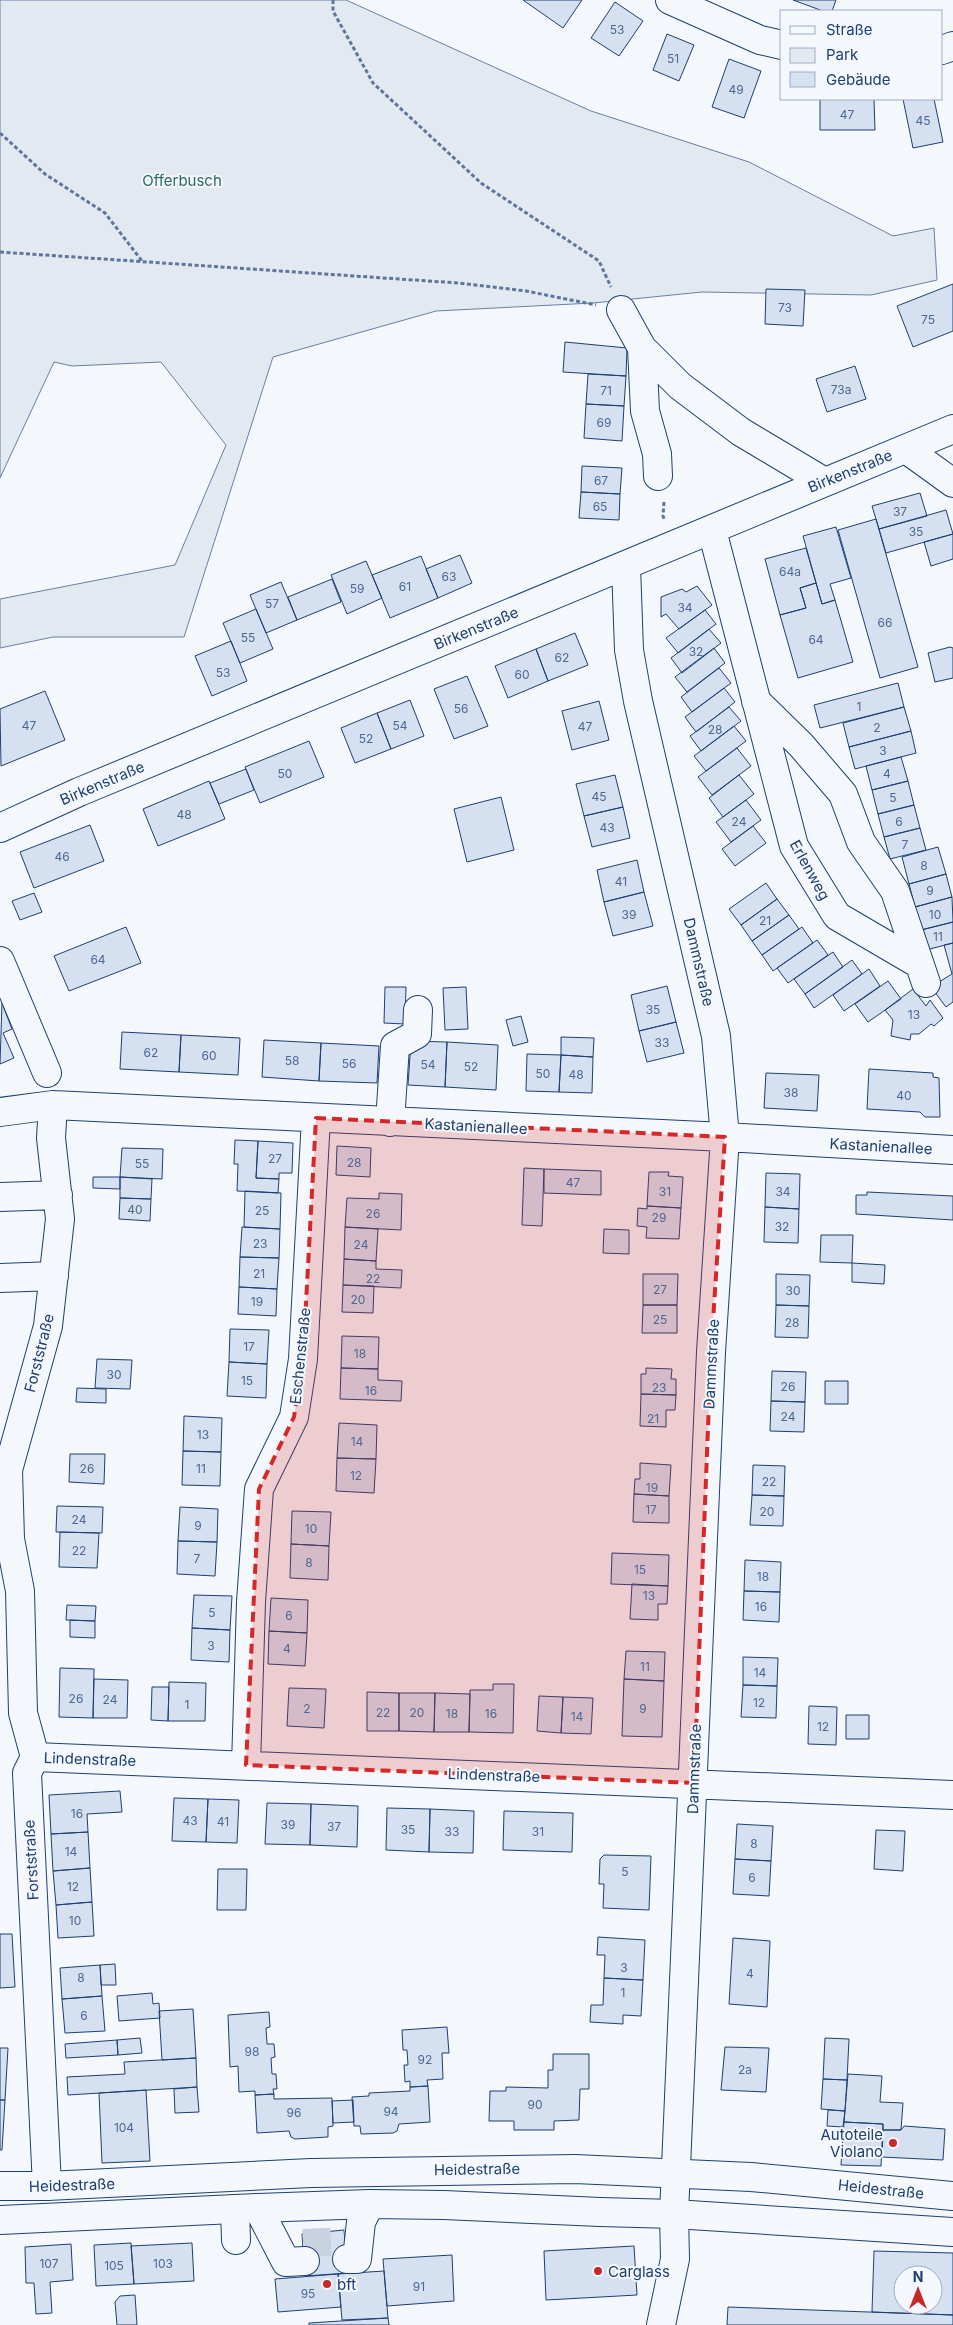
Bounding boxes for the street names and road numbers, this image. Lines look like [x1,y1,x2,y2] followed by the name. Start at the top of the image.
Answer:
[805,445,895,497] street label: Birkenstraße
[431,602,521,654] street label: Birkenstraße
[57,757,147,809] street label: Birkenstraße
[786,836,834,904] street label: Erlenweg
[680,916,718,1008] street label: Dammstraße
[424,1114,528,1138] street label: Kastanienallee
[829,1134,933,1158] street label: Kastanienallee
[285,1307,315,1405] street label: Eschenstraße
[20,1312,58,1394] street label: Forststraße
[699,1318,723,1410] street label: Dammstraße
[683,1723,705,1815] street label: Dammstraße
[43,1748,137,1770] street label: Lindenstraße
[447,1764,541,1786] street label: Lindenstraße
[19,1819,43,1901] street label: Forststraße
[434,2159,520,2179] street label: Heidestraße
[29,2174,115,2196] street label: Heidestraße
[837,2175,925,2203] street label: Heidestraße

